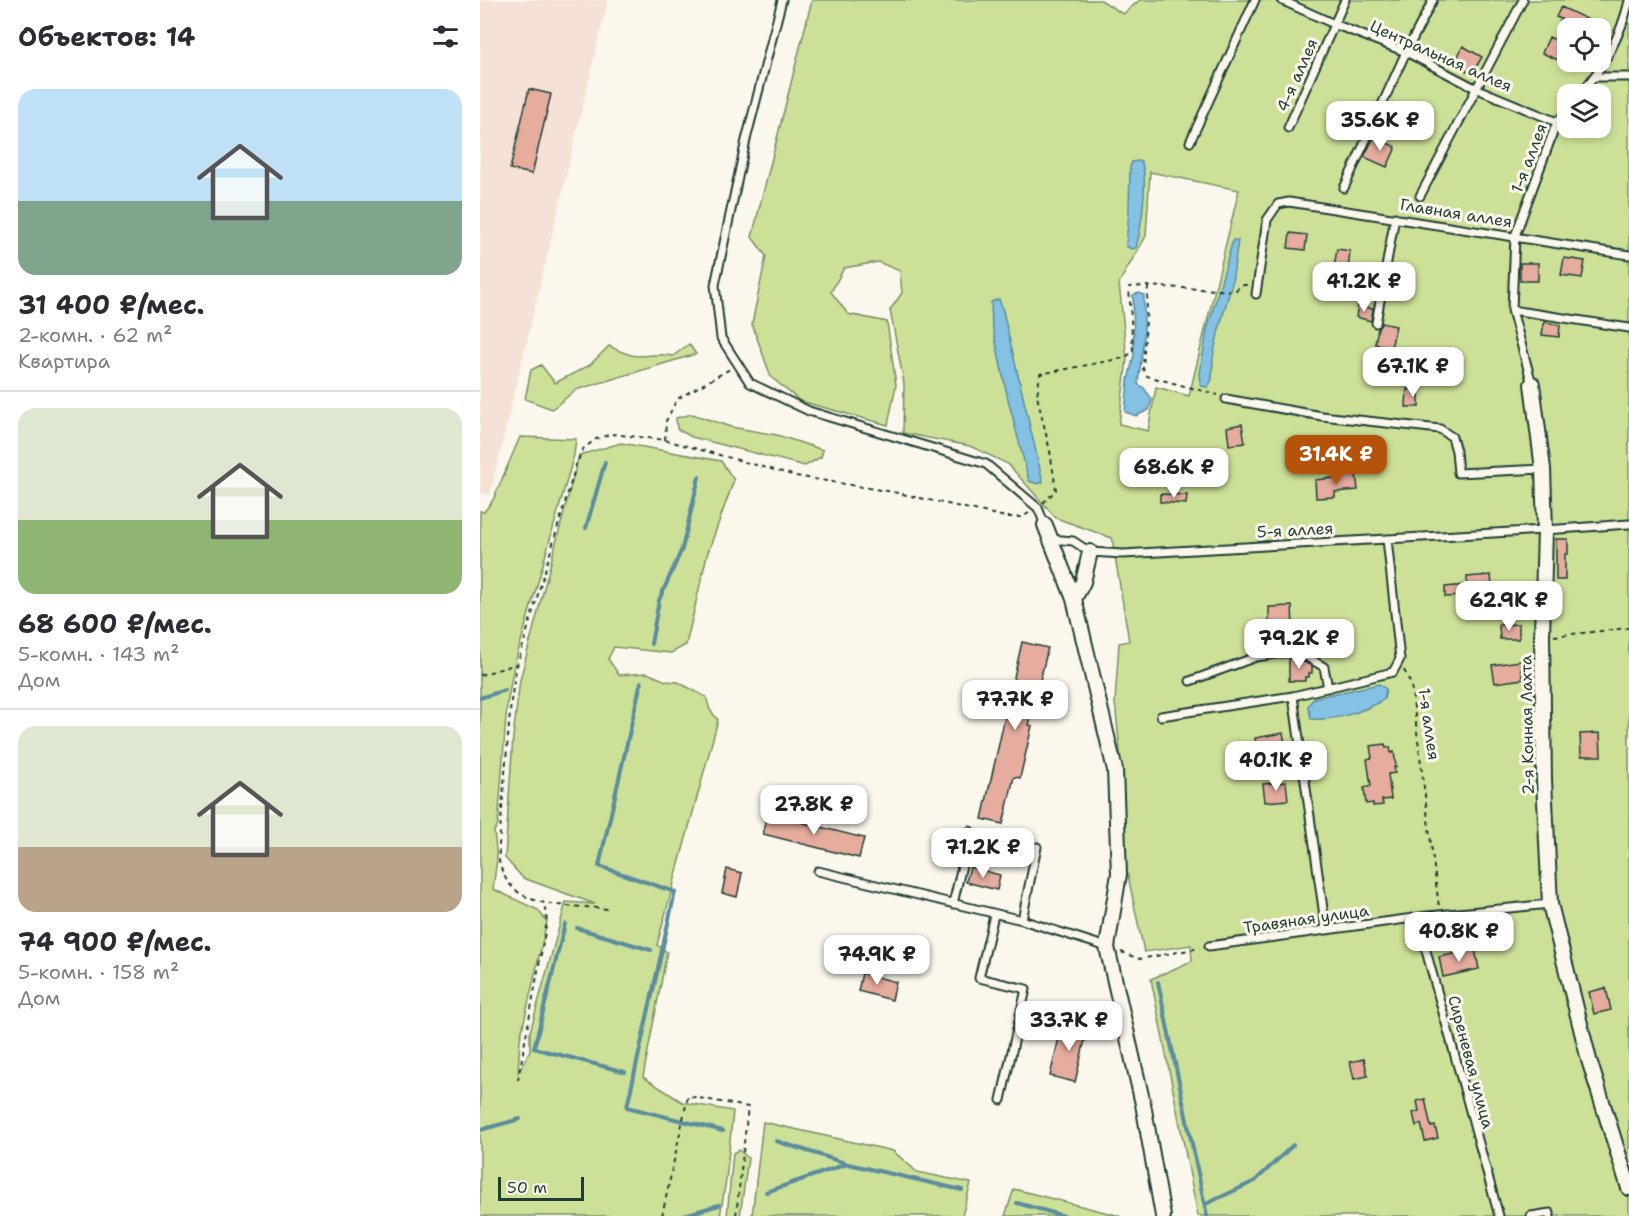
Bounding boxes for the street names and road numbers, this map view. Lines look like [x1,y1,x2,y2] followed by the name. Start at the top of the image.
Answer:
[1367,15,1515,97] street label: Центральная аллея
[1272,35,1322,115] street label: 4-я аллея
[1506,120,1552,196] street label: 1-я аллея
[1398,194,1514,232] street label: Главная аллея
[1256,518,1334,542] street label: 5-я аллея
[1515,655,1539,795] street label: 2-я Конная Лахта
[1414,686,1444,762] street label: 1-я аллея
[1242,900,1370,938] street label: Травяная улица
[1443,993,1499,1131] street label: Сиреневая улица

